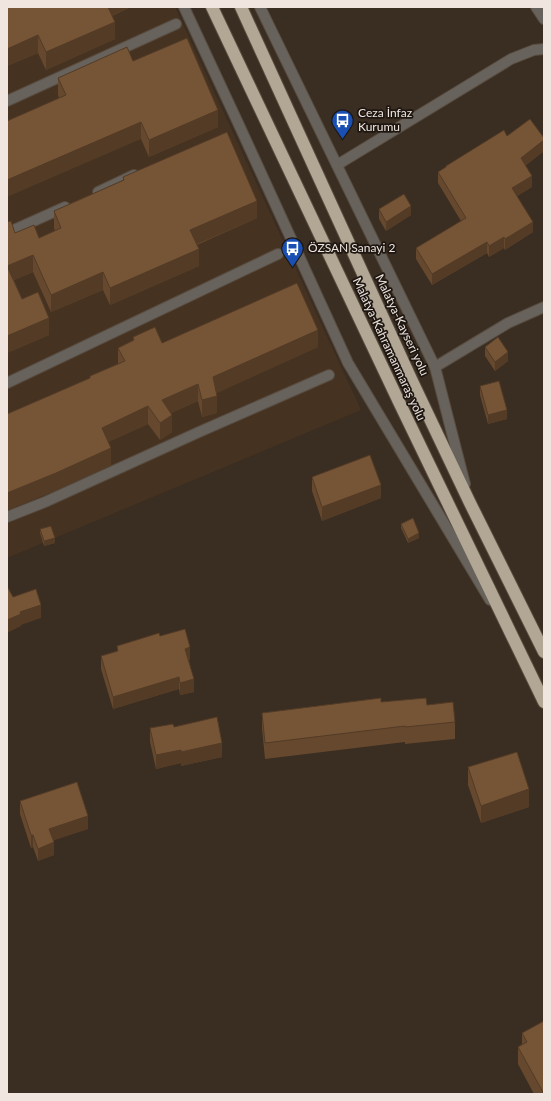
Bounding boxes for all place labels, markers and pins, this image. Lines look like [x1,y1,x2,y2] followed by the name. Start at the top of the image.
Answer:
[358,105,413,134] place label: Ceza İnfaz Kurumu
[329,107,355,140] bus stop icon: Ceza İnfaz Kurumu
[279,235,305,268] bus stop icon: ÖZSAN Sanayi 2
[308,240,395,255] place label: ÖZSAN Sanayi 2

